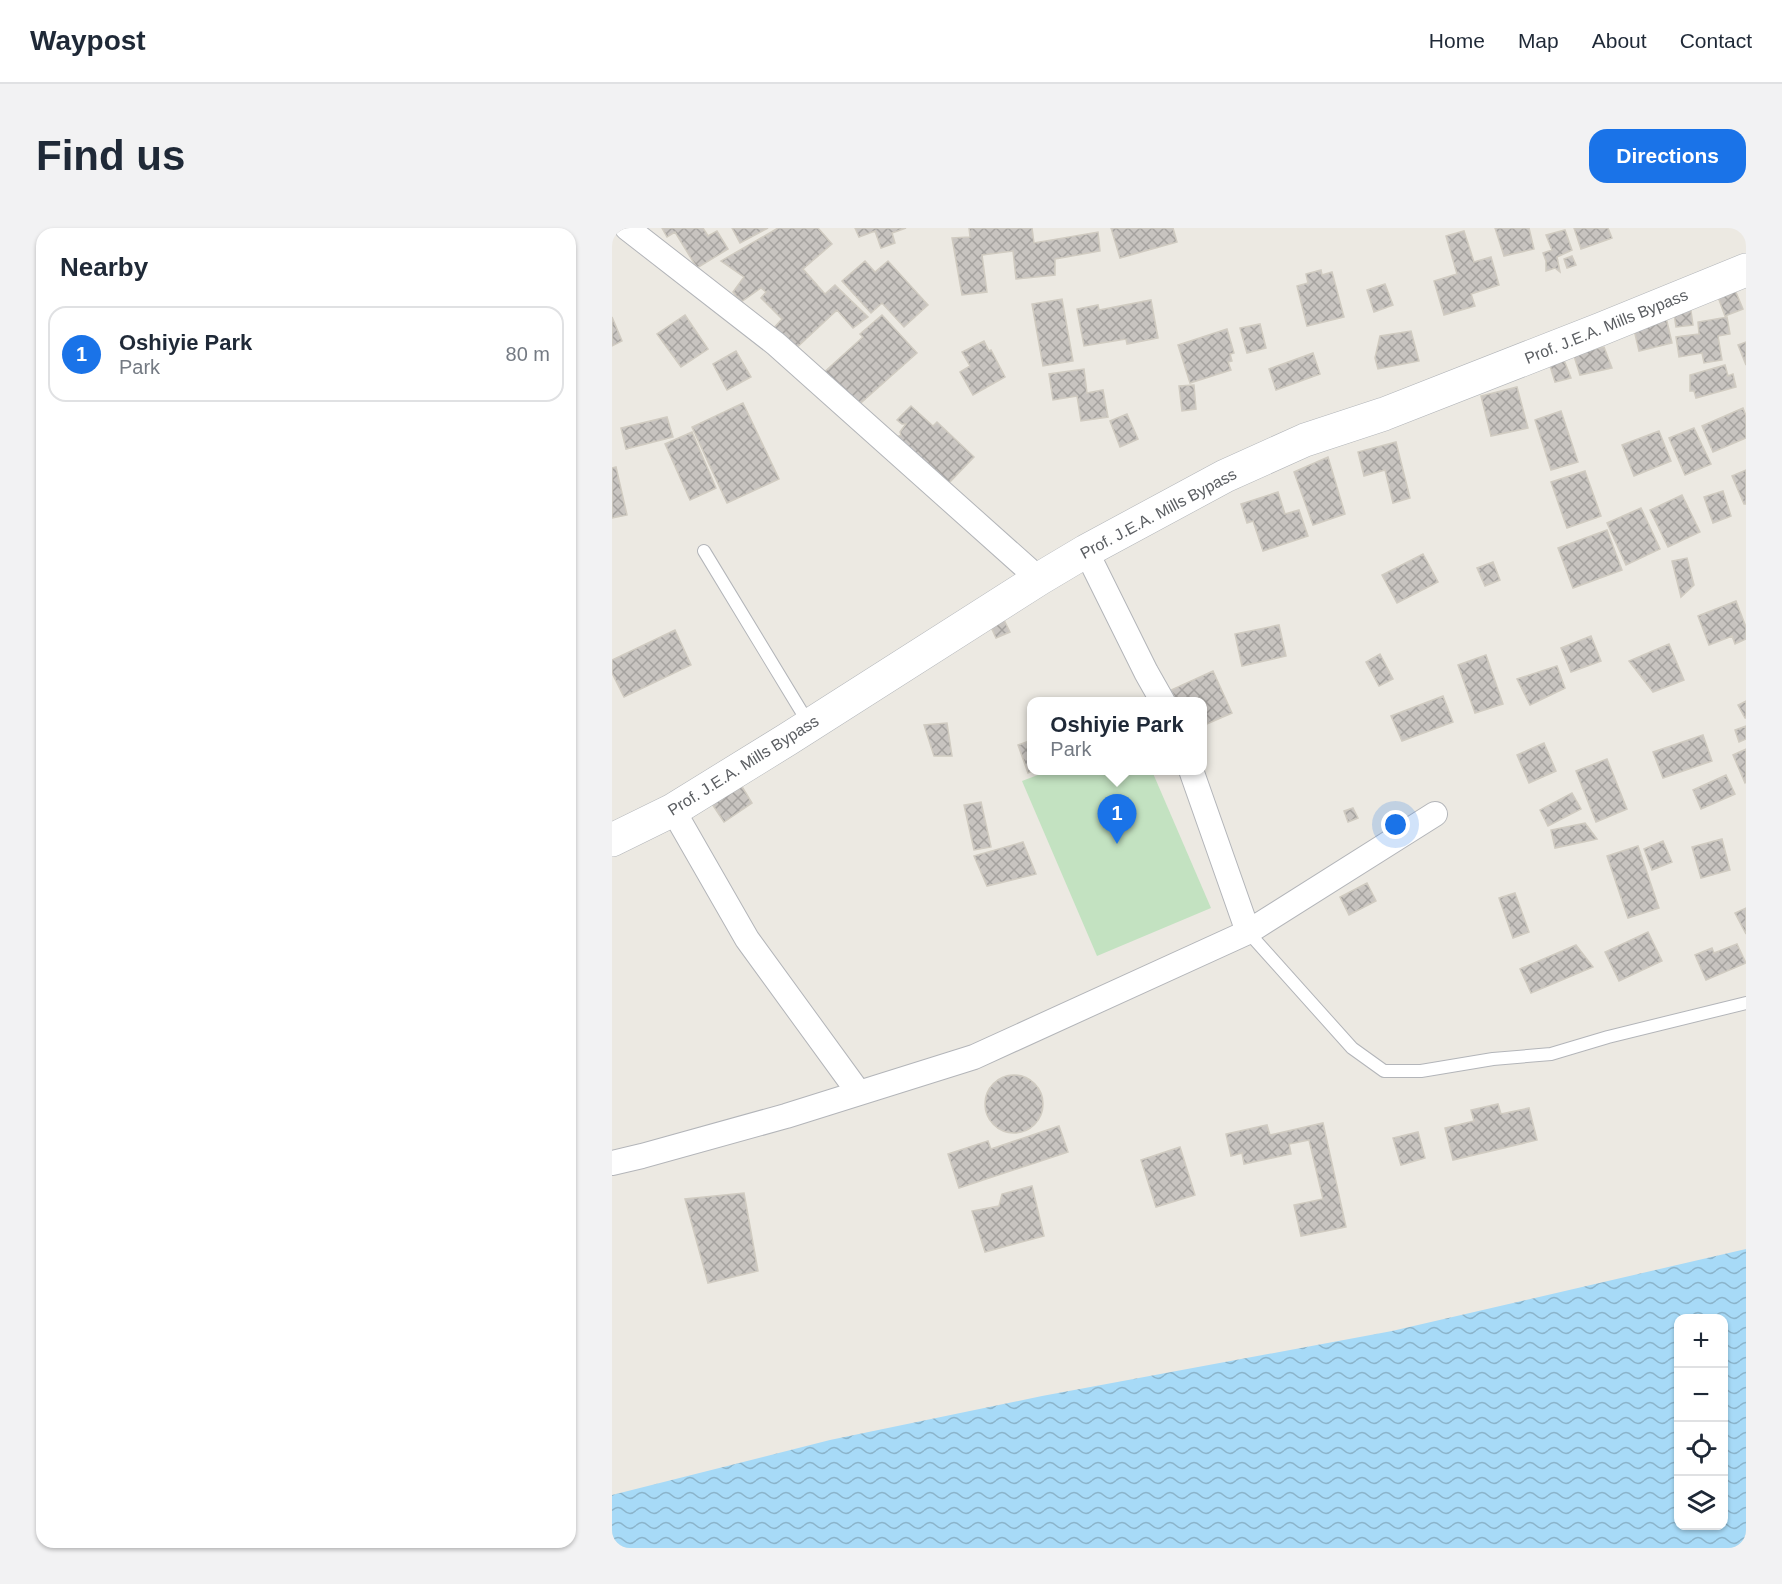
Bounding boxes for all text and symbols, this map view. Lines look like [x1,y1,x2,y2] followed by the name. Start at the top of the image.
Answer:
[30,25,146,56] text: Waypost
[1429,29,1485,52] text: Home
[1518,29,1559,52] text: Map
[1592,29,1647,52] text: About
[1680,29,1752,52] text: Contact
[1589,129,1746,183] button: Directions
[36,132,185,179] text: Find us
[60,252,148,282] text: Nearby
[1522,286,1690,367] street label: Prof. J.E.A. Mills Bypass
[119,330,252,355] text: Oshiyie Park
[76,343,87,365] text: 1
[506,343,550,365] text: 80 m
[119,356,160,378] text: Park
[1077,465,1239,562] street label: Prof. J.E.A. Mills Bypass
[1027,697,1207,775] popup
[665,712,822,819] street label: Prof. J.E.A. Mills Bypass
[1050,712,1184,737] text: Oshiyie Park
[1050,738,1091,760] text: Park
[1098,794,1136,844] pin: 1
[1381,810,1410,839] your location
[1674,1314,1728,1530] map controls
[1674,1314,1728,1368] button: +
[1674,1368,1728,1422] button: −
[1674,1422,1728,1476] button: locate
[1674,1476,1728,1530] button: layers

